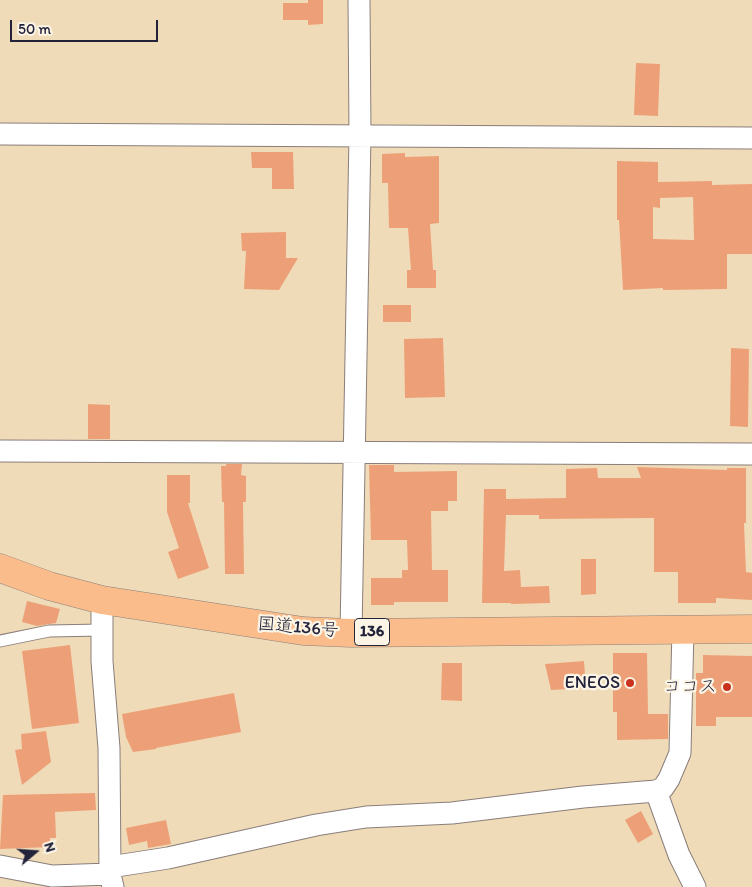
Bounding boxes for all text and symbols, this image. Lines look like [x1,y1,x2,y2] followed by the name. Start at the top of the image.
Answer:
[12,10,160,42] scale bar
[18,20,51,38] text: 50 m
[256,614,340,642] street label: 国道136号
[354,618,390,646] road number: 136
[565,672,620,694] place label: ENEOS
[663,676,717,698] place label: ココス
[624,677,636,689] marker: ENEOS
[721,681,733,693] marker: ココス
[10,827,60,877] north arrow
[40,840,59,854] text: N

